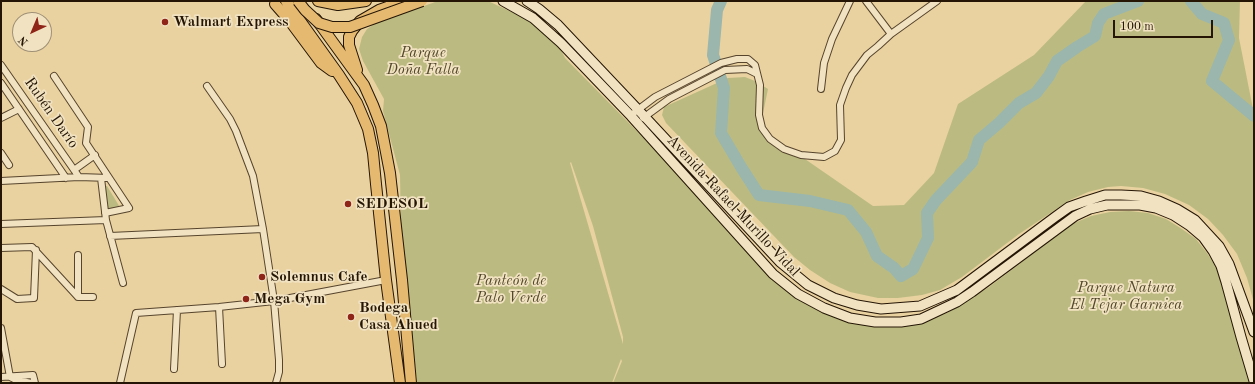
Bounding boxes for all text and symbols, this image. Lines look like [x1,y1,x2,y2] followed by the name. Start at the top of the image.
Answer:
[12,12,52,52] north arrow
[1115,12,1215,38] scale bar
[173,13,289,31] place label: Walmart Express
[160,17,170,27] marker: Walmart Express
[1120,21,1154,33] text: 100 m
[17,33,31,47] text: N
[386,44,460,79] park label: Parque Doña Falla
[20,74,82,152] street label: Rubén Darío
[663,132,803,280] street label: Avenida Rafael Murillo Vidal
[356,195,428,213] place label: SEDESOL
[343,199,353,209] marker: SEDESOL
[270,268,368,286] place label: Solemnus Cafe
[257,272,267,282] marker: Solemnus Cafe
[476,272,546,307] park label: Panteón de Palo Verde
[1070,279,1182,314] park label: Parque Natura El Tejar Garnica
[254,290,325,308] place label: Mega Gym
[241,294,251,304] marker: Mega Gym
[359,299,438,334] place label: Bodega Casa Ahued
[346,312,356,322] marker: Bodega Casa Ahued

